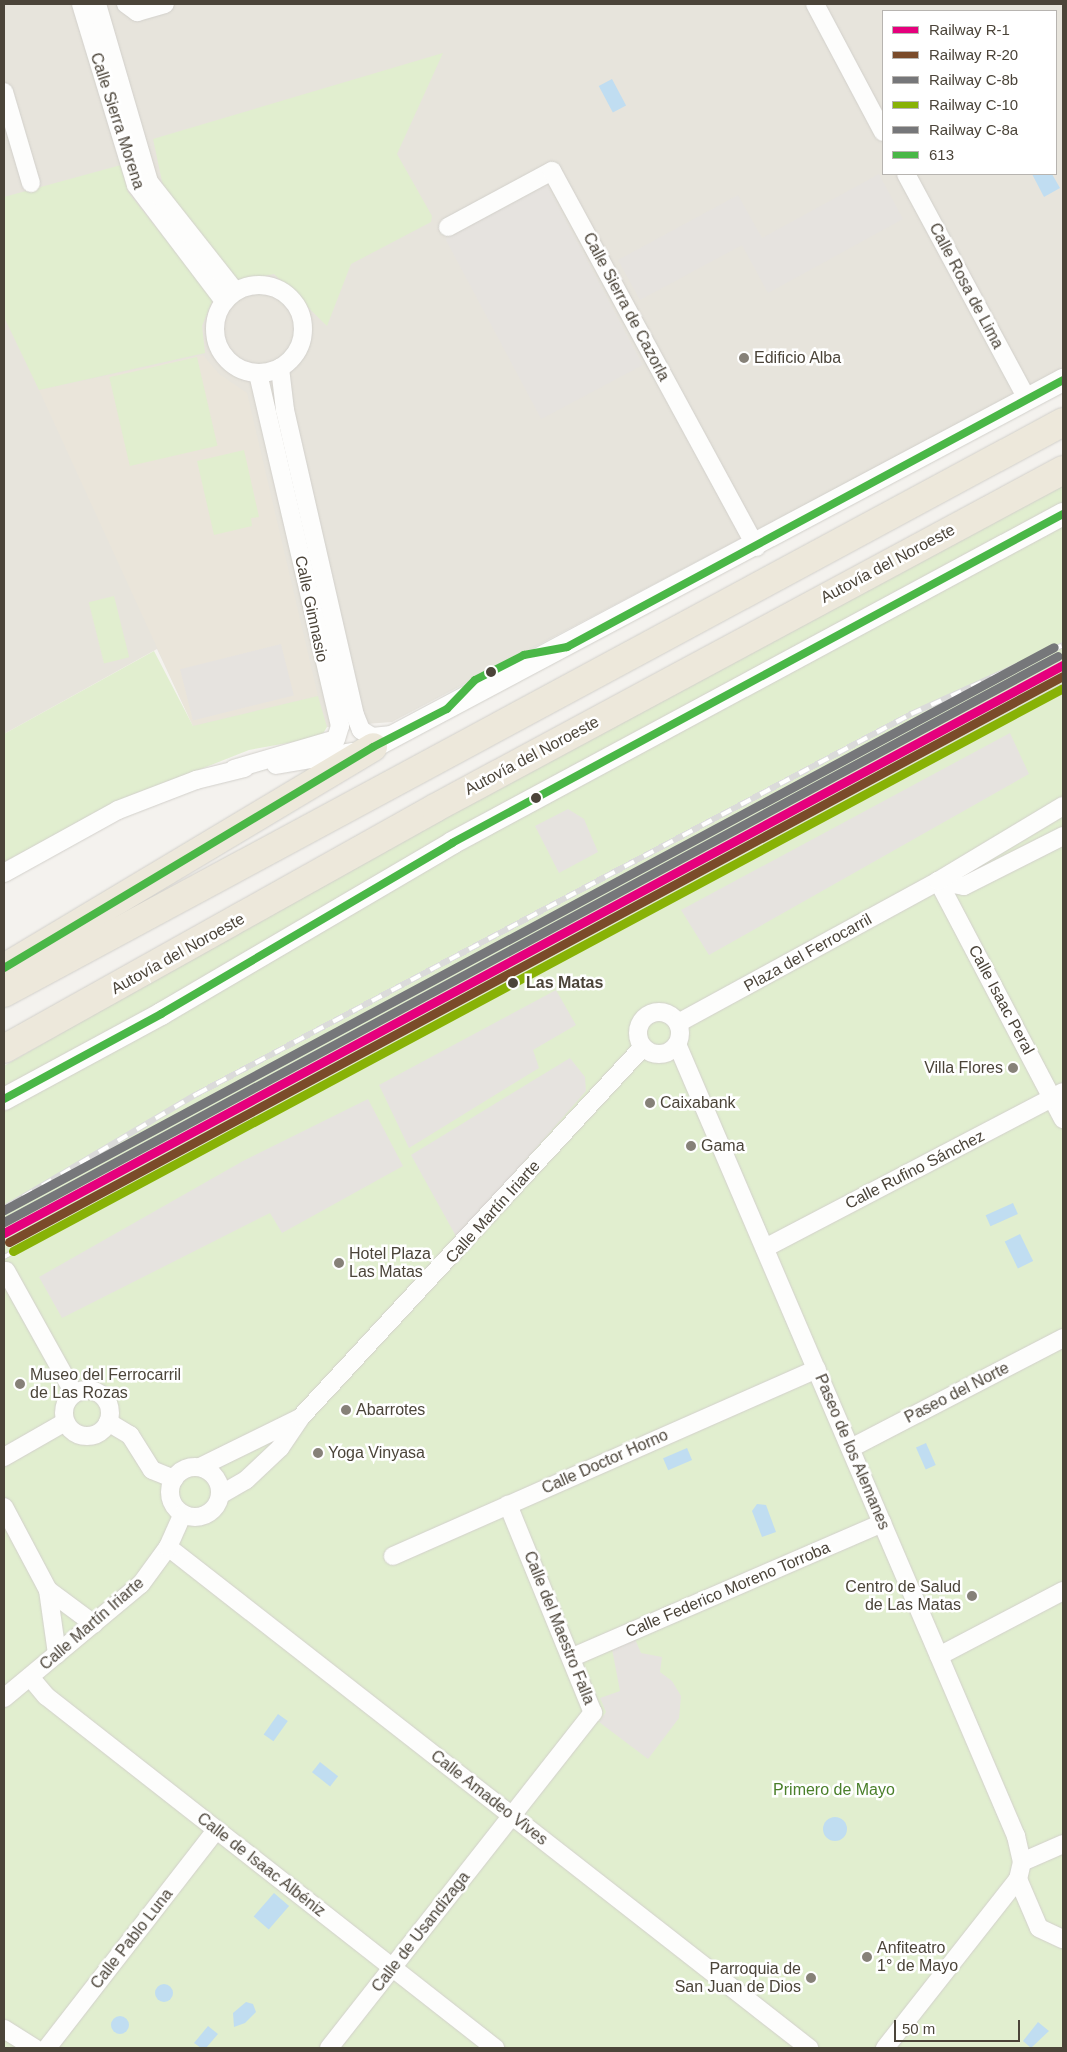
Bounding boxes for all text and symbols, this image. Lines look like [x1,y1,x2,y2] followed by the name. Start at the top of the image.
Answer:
[882,10,1057,175] legend
[929,21,1010,38] text: Railway R-1
[929,46,1018,63] text: Railway R-20
[86,50,148,192] street label: Calle Sierra Morena
[929,71,1018,88] text: Railway C-8b
[929,96,1018,113] text: Railway C-10
[929,121,1018,138] text: Railway C-8a
[929,146,954,163] text: 613
[925,220,1007,352] street label: Calle Rosa de Lima
[579,229,673,385] street label: Calle Sierra de Cazorla
[754,348,842,368] place label: Edificio Alba
[738,352,750,364] marker: Edificio Alba
[818,520,958,608] street label: Autovía del Noroeste
[290,554,332,664] street label: Calle Gimnasio
[486,667,496,677] unlabelled marker
[462,712,602,800] street label: Autovía del Noroeste
[531,793,541,803] unlabelled marker
[108,909,248,999] street label: Autovía del Noroeste
[741,910,875,996] street label: Plaza del Ferrocarril
[964,942,1038,1058] street label: Calle Isaac Peral
[526,973,603,993] place label: Las Matas
[504,974,522,992] marker: Las Matas
[924,1058,1003,1078] place label: Villa Flores
[1007,1062,1019,1074] marker: Villa Flores
[660,1093,736,1113] place label: Caixabank
[644,1097,656,1109] marker: Caixabank
[842,1127,988,1213] street label: Calle Rufino Sánchez
[701,1136,745,1156] place label: Gama
[685,1140,697,1152] marker: Gama
[442,1157,544,1267] street label: Calle Martín Iriarte
[349,1244,431,1282] place label: Hotel Plaza Las Matas
[333,1257,345,1269] marker: Hotel Plaza Las Matas
[902,1358,1012,1428] street label: Paseo del Norte
[30,1365,181,1403] place label: Museo del Ferrocarril de Las Rozas
[810,1371,894,1533] street label: Paseo de los Alemanes
[14,1378,26,1390] marker: Museo del Ferrocarril de Las Rozas
[356,1400,425,1420] place label: Abarrotes
[340,1404,352,1416] marker: Abarrotes
[539,1426,671,1498] street label: Calle Doctor Horno
[328,1443,425,1463] place label: Yoga Vinyasa
[312,1447,324,1459] marker: Yoga Vinyasa
[623,1538,833,1642] street label: Calle Federico Moreno Torroba
[519,1549,599,1707] street label: Calle del Maestro Falla
[36,1574,148,1674] street label: Calle Martín Iriarte
[845,1577,961,1615] place label: Centro de Salud de Las Matas
[965,1589,979,1603] marker: Centro de Salud de Las Matas
[426,1746,552,1850] street label: Calle Amadeo Vives
[773,1780,895,1800] park label: Primero de Mayo
[193,1809,329,1921] street label: Calle de Isaac Albéniz
[368,1868,474,1996] street label: Calle de Usandizaga
[87,1885,177,1993] street label: Calle Pablo Luna
[877,1938,958,1976] place label: Anfiteatro 1° de Mayo
[861,1951,873,1963] marker: Anfiteatro 1° de Mayo
[675,1959,801,1997] place label: Parroquia de San Juan de Dios
[805,1972,817,1984] marker: Parroquia de San Juan de Dios
[897,2010,1023,2042] scale bar
[902,2020,935,2037] text: 50 m

